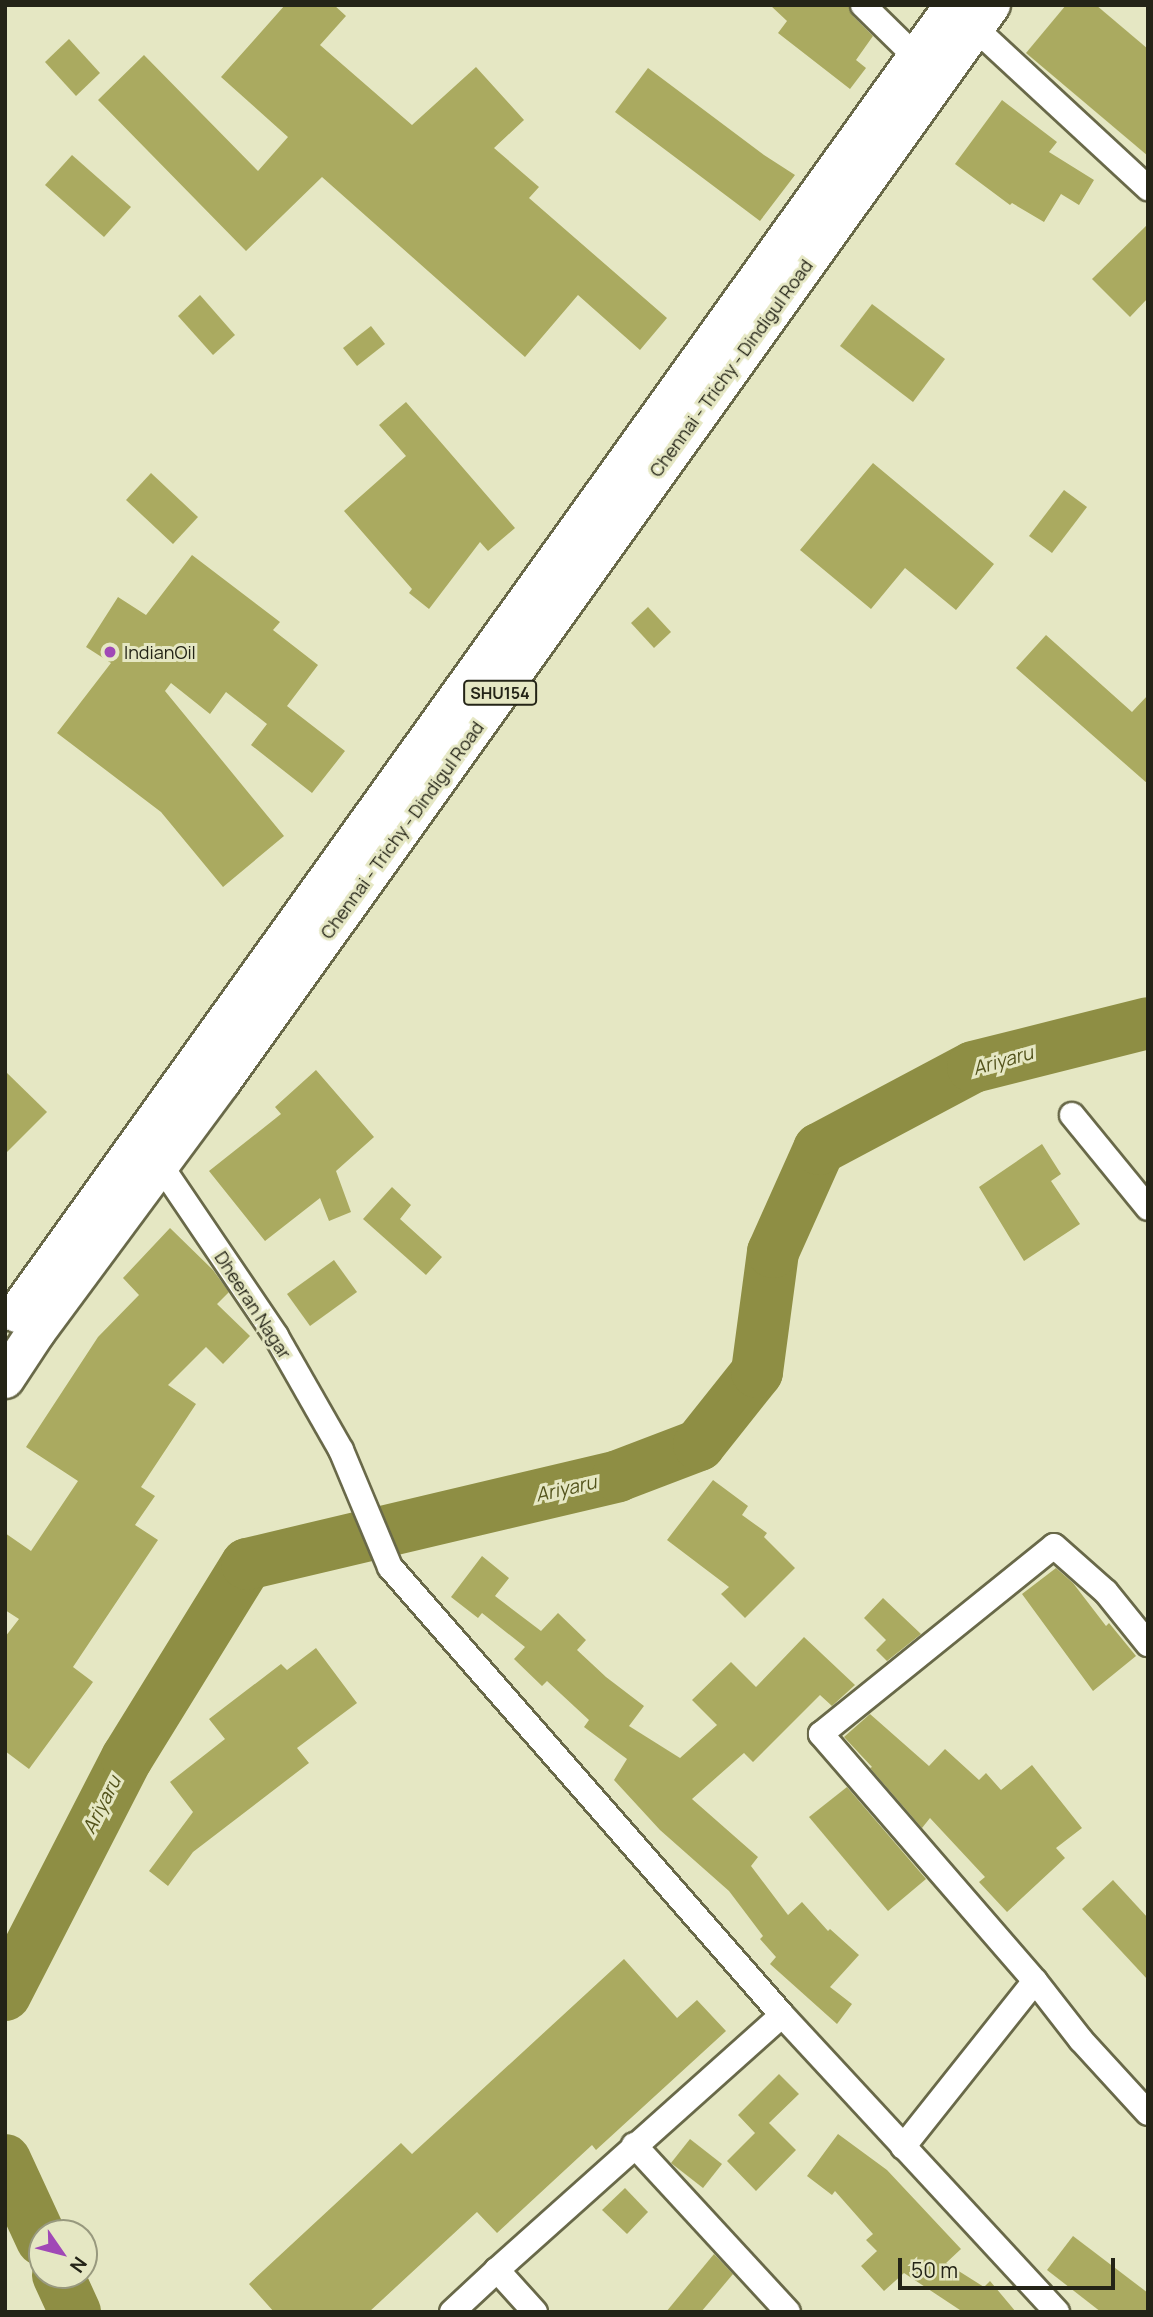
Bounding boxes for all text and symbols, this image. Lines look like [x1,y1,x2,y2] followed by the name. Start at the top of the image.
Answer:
[645,255,817,481] street label: Chennai - Trichy - Dindigul Road
[124,641,196,663] place label: IndianOil
[102,644,118,660] marker: IndianOil
[462,680,538,706] road number: SHU154
[316,717,488,943] street label: Chennai - Trichy - Dindigul Road
[970,1042,1036,1080] water label: Ariyaru
[210,1247,296,1363] street label: Dheeran Nagar
[533,1471,599,1507] water label: Ariyaru
[78,1772,126,1838] water label: Ariyaru
[28,2219,98,2289] north arrow
[901,2244,1118,2288] scale bar
[64,2252,93,2278] text: N
[911,2256,958,2284] text: 50 m

